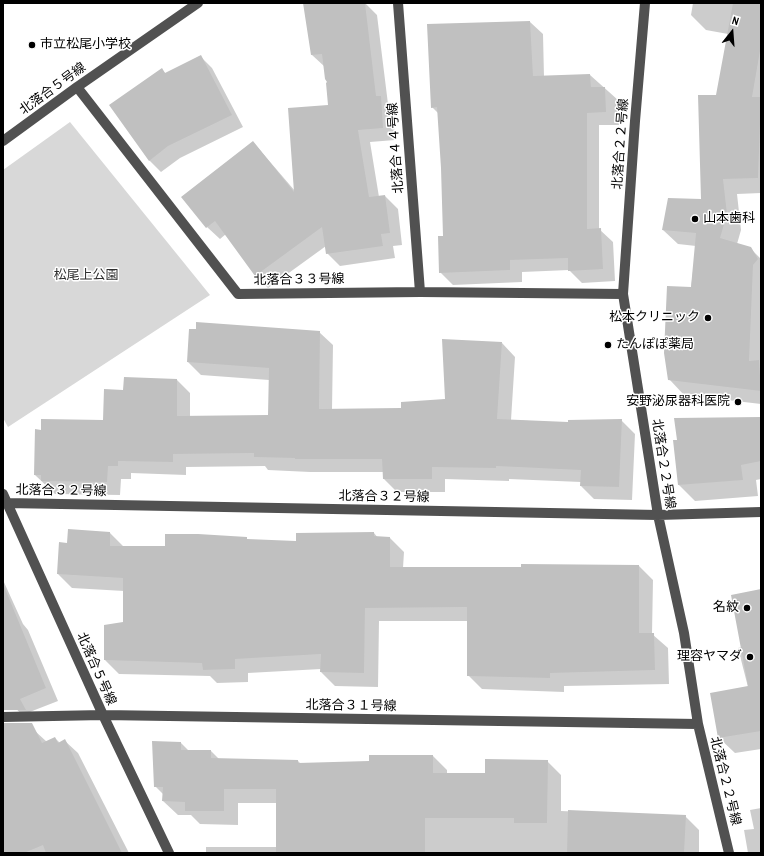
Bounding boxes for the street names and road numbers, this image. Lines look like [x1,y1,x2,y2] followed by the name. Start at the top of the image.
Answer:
[17,60,89,118] street label: 北落合５号線
[610,98,632,190] street label: 北落合２２号線
[385,102,407,194] street label: 北落合４４号線
[253,271,345,289] street label: 北落合３３号線
[648,418,678,510] street label: 北落合２２号線
[15,482,107,500] street label: 北落合３２号線
[338,488,430,506] street label: 北落合３２号線
[73,630,119,708] street label: 北落合５号線
[305,697,397,715] street label: 北落合３１号線
[706,735,744,827] street label: 北落合２２号線

